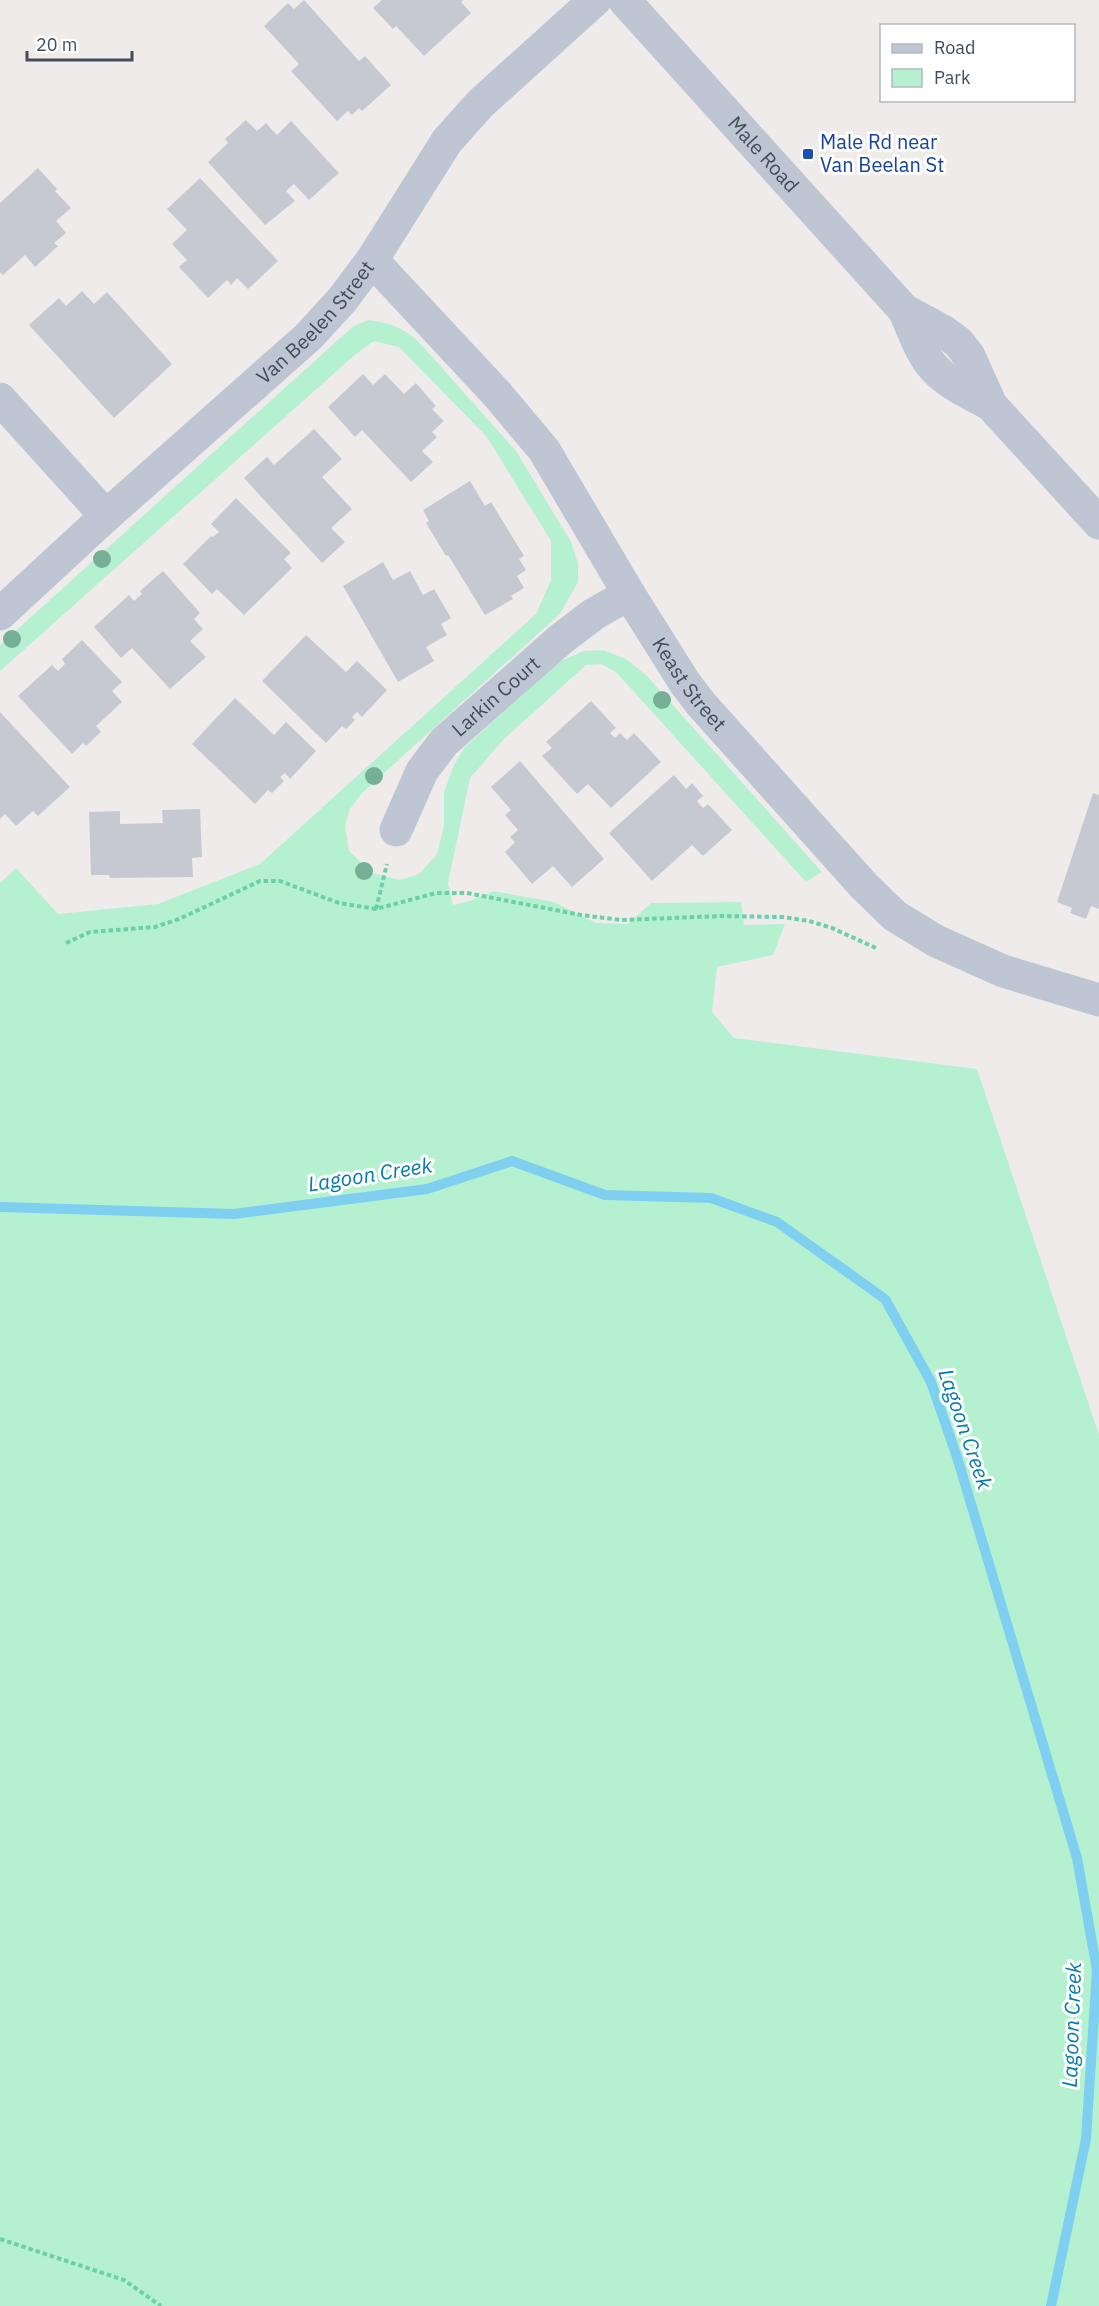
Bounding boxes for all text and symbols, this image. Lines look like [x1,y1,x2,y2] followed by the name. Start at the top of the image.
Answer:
[27,24,132,62] scale bar
[880,24,1075,102] legend
[36,33,78,56] text: 20 m
[934,36,975,59] text: Road
[934,66,971,89] text: Park
[722,110,805,198] street label: Male Road
[820,128,944,178] place label: Male Rd near Van Beelan St
[801,147,815,161] marker: Male Rd near Van Beelan St
[250,255,380,390] street label: Van Beelen Street
[646,632,733,736] street label: Keast Street
[446,650,545,742] street label: Larkin Court
[306,1150,435,1198] water label: Lagoon Creek
[932,1365,1000,1493] water label: Lagoon Creek
[1055,1961,1087,2088] water label: Lagoon Creek

